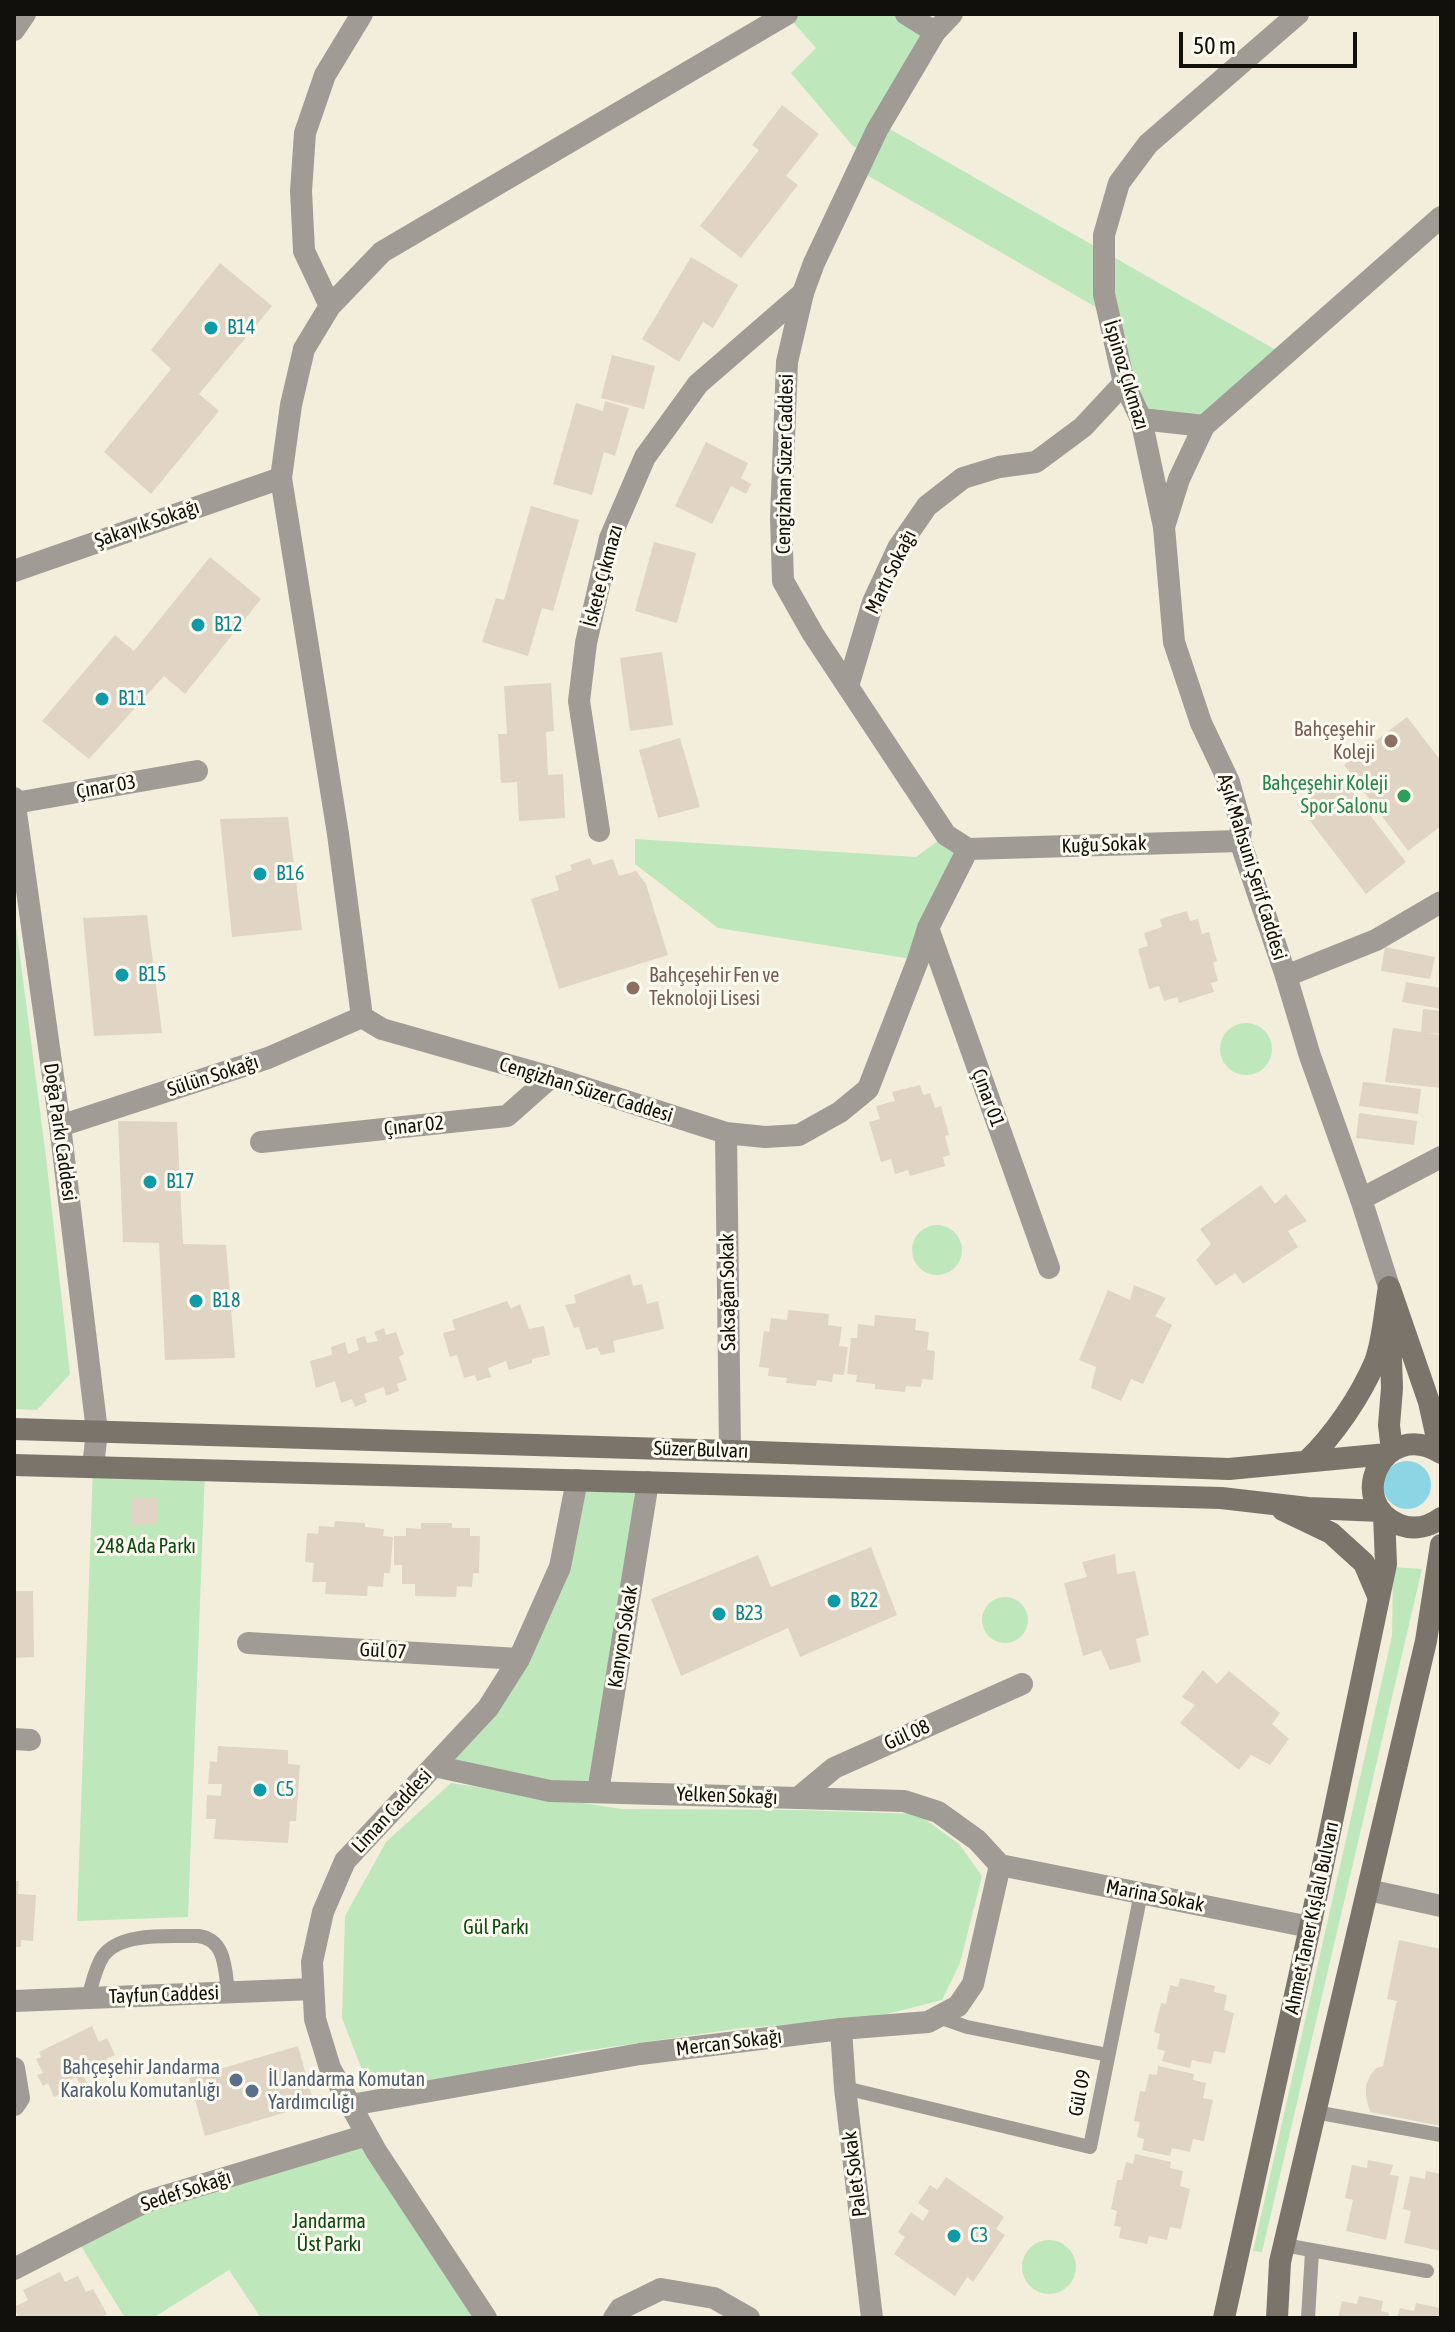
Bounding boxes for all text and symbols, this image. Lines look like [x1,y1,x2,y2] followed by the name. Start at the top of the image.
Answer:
[1183,16,1361,66] scale bar
[1193,32,1236,59] text: 50 m
[227,316,255,340] place label: B14
[1098,317,1154,433] street label: İspinoz Çıkmazı
[202,319,220,337] marker: B14
[771,374,799,554] street label: Cengizhan Süzer Caddesi
[91,495,203,553] street label: Şakayık Sokağı
[578,522,628,630] street label: İskete Çıkmazı
[860,526,922,618] street label: Martı Sokağı
[214,613,242,637] place label: B12
[189,616,207,634] marker: B12
[118,687,146,711] place label: B11
[93,690,111,708] marker: B11
[1294,718,1375,765] place label: Bahçeşehir Koleji
[1382,732,1400,750] marker: Bahçeşehir Koleji
[74,770,138,804] street label: Çınar 03
[1212,771,1292,963] street label: Aşık Mahsuni Şerif Caddesi
[1262,772,1388,819] place label: Bahçeşehir Koleji Spor Salonu
[1395,787,1413,805] marker: Bahçeşehir Koleji Spor Salonu
[1061,832,1147,858] street label: Kuğu Sokak
[276,862,304,886] place label: B16
[251,865,269,883] marker: B16
[138,963,166,987] place label: B15
[649,964,779,1011] place label: Bahçeşehir Fen ve Teknoloji Lisesi
[113,966,131,984] marker: B15
[624,979,642,997] marker: Bahçeşehir Fen ve Teknoloji Lisesi
[164,1050,262,1102] street label: Sülün Sokağı
[496,1052,676,1128] street label: Cengizhan Süzer Caddesi
[38,1062,82,1202] street label: Doğa Parkı Caddesi
[966,1066,1010,1130] street label: Çınar 01
[383,1111,445,1141] street label: Çınar 02
[166,1170,194,1194] place label: B17
[141,1173,159,1191] marker: B17
[715,1233,741,1351] street label: Saksağan Sokak
[212,1289,240,1313] place label: B18
[187,1292,205,1310] marker: B18
[653,1436,749,1464] street label: Süzer Bulvarı
[96,1535,196,1559] park label: 248 Ada Parkı
[603,1584,643,1690] street label: Kanyon Sokak
[850,1589,878,1613] place label: B22
[825,1592,843,1610] marker: B22
[735,1602,763,1626] place label: B23
[710,1605,728,1623] marker: B23
[359,1638,407,1664] street label: Gül 07
[881,1714,933,1756] street label: Gül 08
[347,1764,437,1858] street label: Liman Caddesi
[276,1778,294,1802] place label: C5
[251,1781,269,1799] marker: C5
[676,1782,778,1810] street label: Yelken Sokağı
[1280,1819,1344,2017] street label: Ahmet Taner Kışlalı Bulvarı
[1104,1875,1206,1917] street label: Marina Sokak
[463,1916,529,1940] park label: Gül Parkı
[108,1981,220,2009] street label: Tayfun Caddesi
[675,2025,783,2061] street label: Mercan Sokağı
[60,2056,220,2103] place label: Bahçeşehir Jandarma Karakolu Komutanlığı
[268,2068,425,2115] place label: İl Jandarma Komutan Yardımcılığı
[1064,2068,1096,2118] street label: Gül 09
[227,2071,245,2089] marker: Bahçeşehir Jandarma Karakolu Komutanlığı
[243,2082,261,2100] marker: İl Jandarma Komutan Yardımcılığı
[838,2130,872,2218] street label: Palet Sokak
[138,2165,234,2217] street label: Sedef Sokağı
[292,2210,366,2257] park label: Jandarma Üst Parkı
[970,2224,988,2248] place label: C3
[945,2227,963,2245] marker: C3

